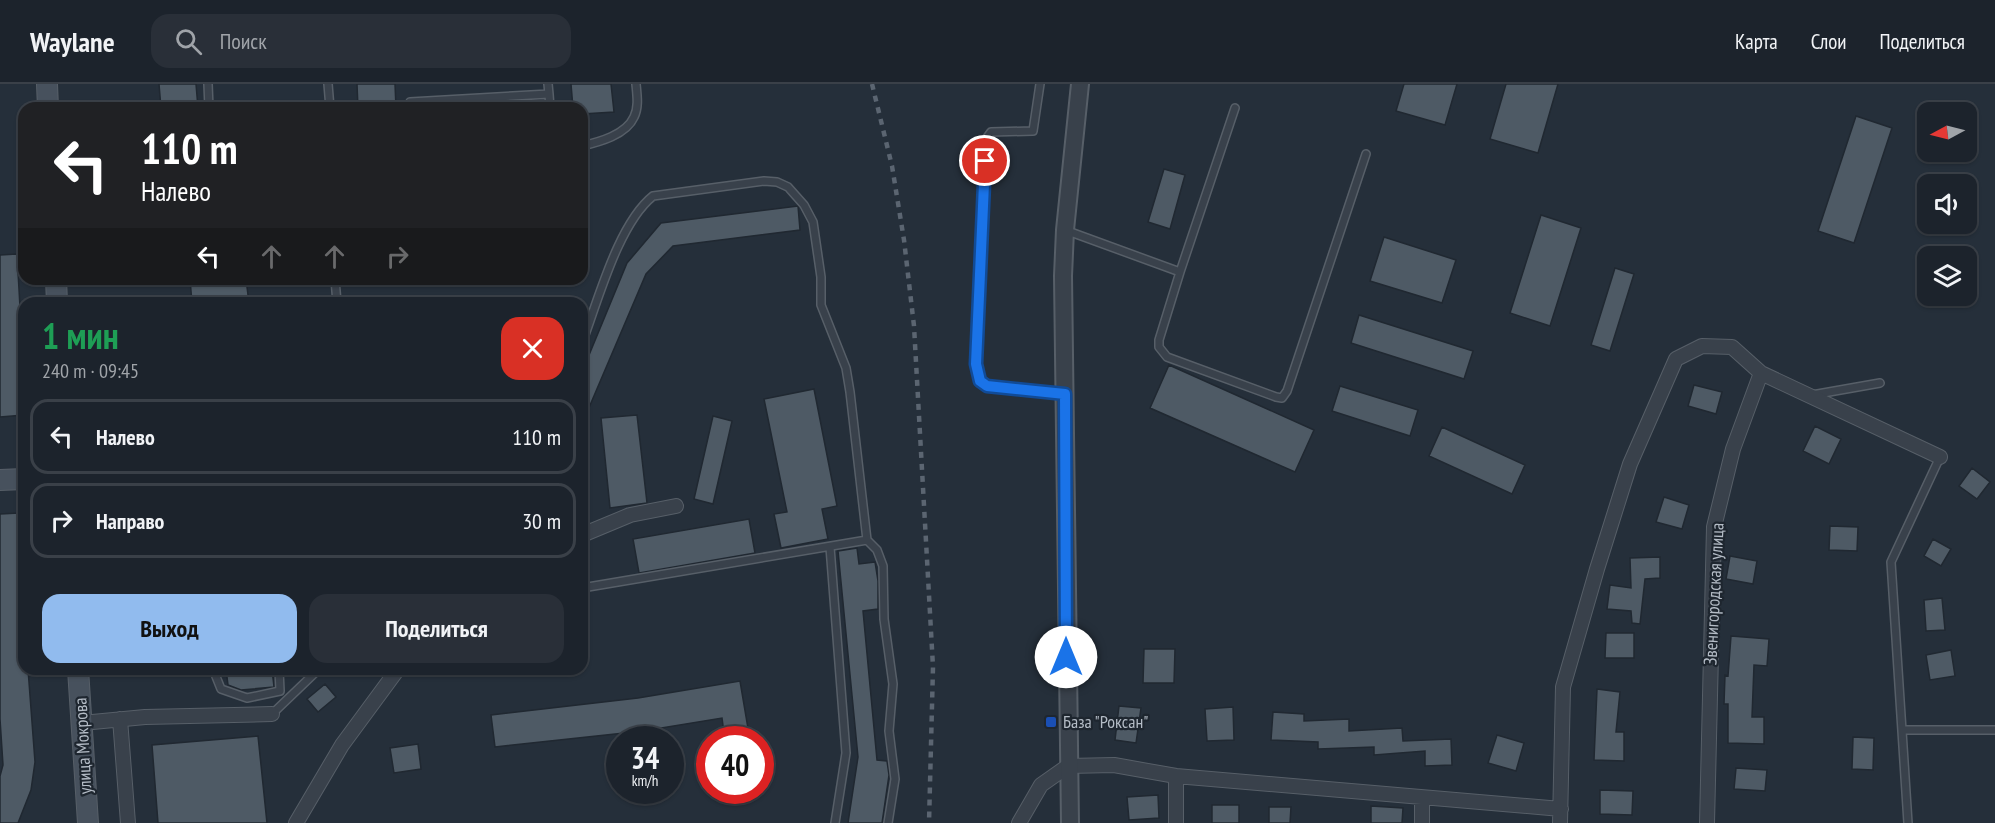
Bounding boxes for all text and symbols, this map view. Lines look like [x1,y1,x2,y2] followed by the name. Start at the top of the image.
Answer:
[151,14,571,68] search box
[30,23,115,60] text: Waylane
[172,25,205,58] icon: search
[220,27,267,55] text: Поиск
[1735,28,1778,55] text: Карта
[1811,28,1846,55] text: Слои
[1879,28,1965,55] text: Поделиться
[1917,102,1977,162] north arrow
[1917,102,1977,306] map controls
[141,121,238,176] text: 110 m
[42,126,120,204] icon: left
[959,135,1010,186] pin
[968,144,1001,177] icon: arrive
[141,174,211,208] text: Налево
[1917,174,1977,234] button: sound
[192,240,225,273] icon: left
[255,240,288,273] icon: ahead
[318,240,351,273] icon: ahead
[381,240,414,273] icon: right
[1917,246,1977,306] button: layers
[42,312,119,359] text: 1 мин
[501,317,564,380] button: close
[42,358,139,384] text: 240 m · 09:45
[45,420,78,453] icon: left
[96,423,155,451] text: Налево
[512,423,561,451] text: 110 m
[45,504,78,537] icon: right
[96,507,164,535] text: Направо
[522,507,561,535] text: 30 m
[1698,522,1729,666] street label: Звенигородская улица
[42,594,297,663] button: Выход
[309,594,564,663] button: Поделиться
[1034,625,1098,689] position arrow
[68,697,97,795] street label: улица Мокрова
[1063,710,1148,733] place label: База "Роксан"
[1044,715,1058,729] marker: База "Роксан"
[696,726,774,804] speed limit sign: 40
[631,738,659,777] text: 34
[632,771,658,790] text: km/h

